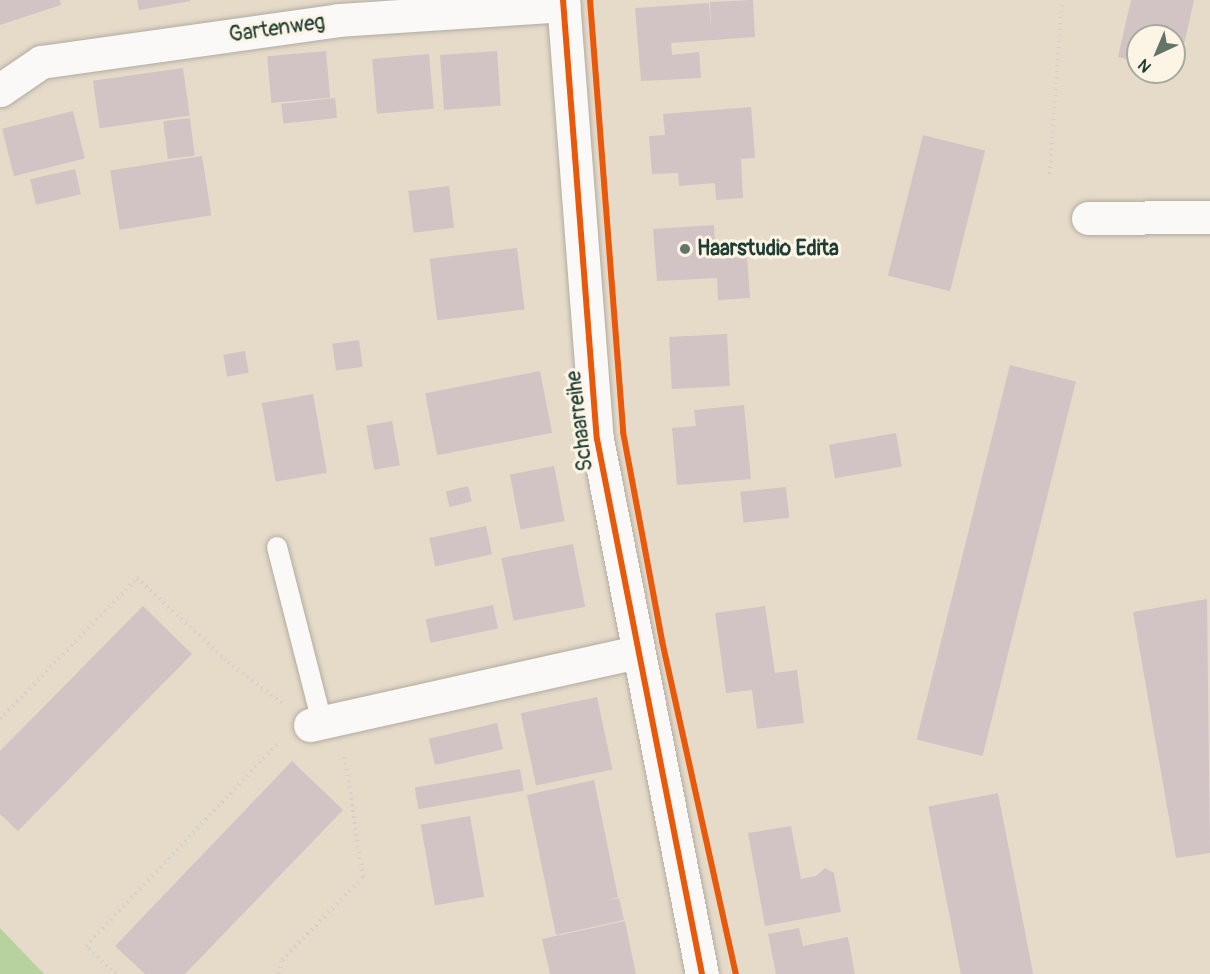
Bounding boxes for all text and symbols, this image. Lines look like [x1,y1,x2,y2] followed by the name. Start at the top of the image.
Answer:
[227,10,327,48] street label: Gartenweg
[1126,24,1186,84] north arrow
[1134,55,1156,76] text: N
[697,236,839,262] place label: Haarstudio Edita
[678,242,692,256] marker: Haarstudio Edita
[561,369,599,473] street label: Schaarreihe

